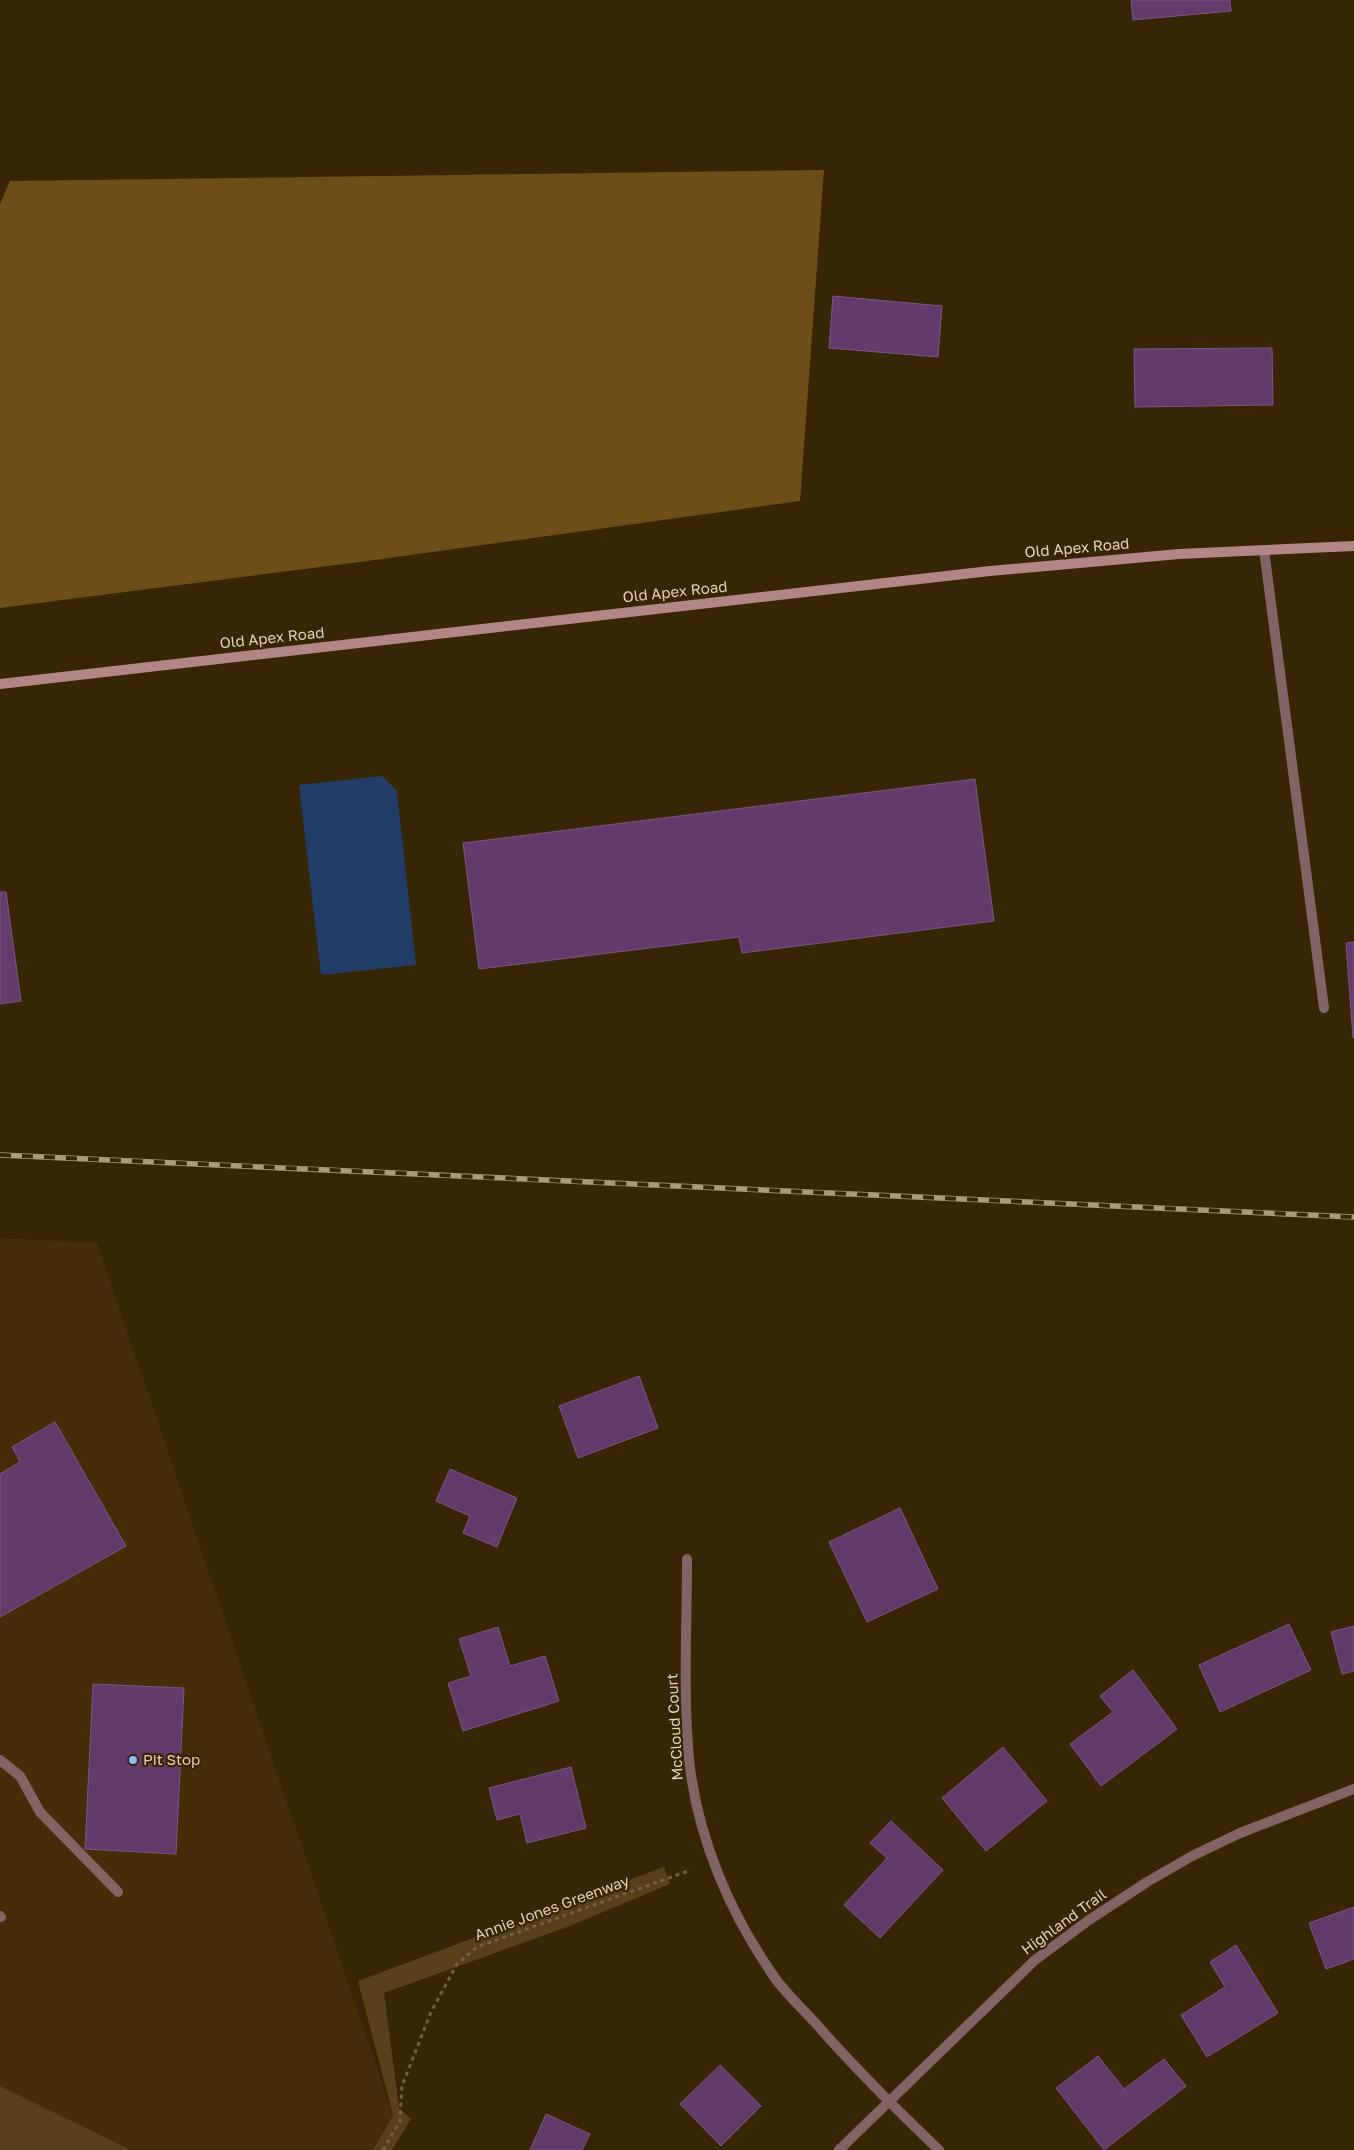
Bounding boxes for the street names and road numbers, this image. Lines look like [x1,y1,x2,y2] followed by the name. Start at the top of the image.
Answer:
[1024,533,1130,561] street label: Old Apex Road
[622,577,728,605] street label: Old Apex Road
[219,623,325,651] street label: Old Apex Road
[662,1673,686,1781] street label: McCloud Court
[472,1871,632,1943] street label: Annie Jones Greenway
[1018,1884,1109,1958] street label: Highland Trail

